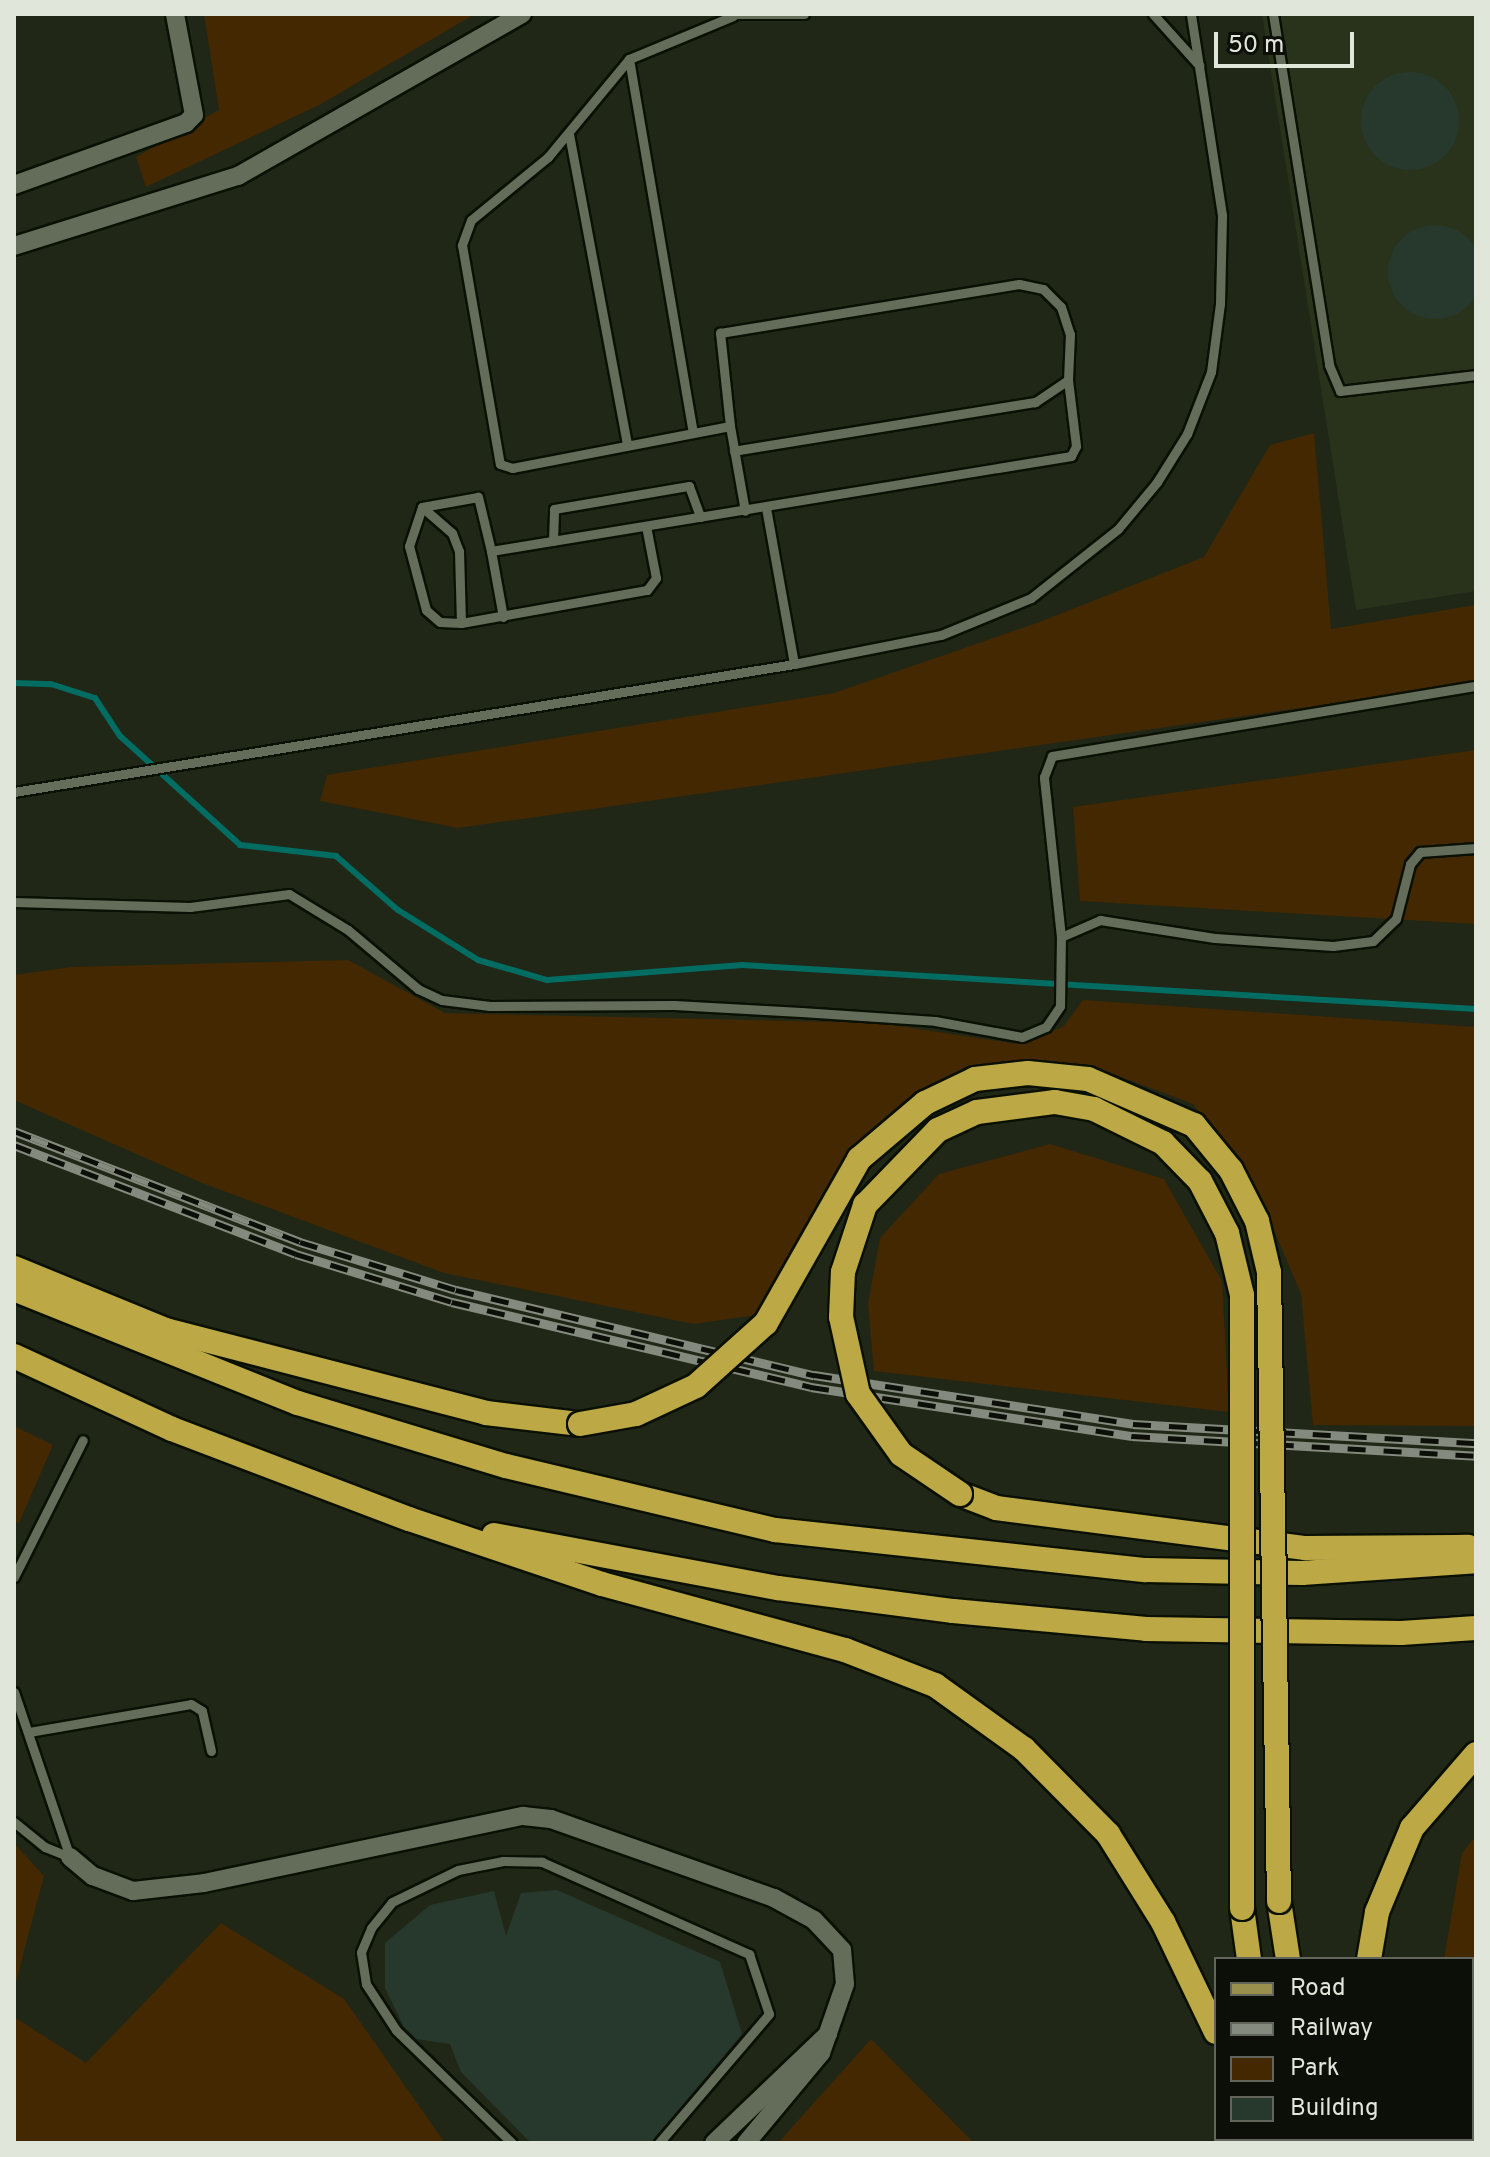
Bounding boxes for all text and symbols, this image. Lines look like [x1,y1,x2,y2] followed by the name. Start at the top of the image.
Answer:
[1218,16,1358,66] scale bar
[1228,31,1284,61] text: 50 m
[1214,1957,1474,2141] legend
[1290,1974,1346,2004] text: Road
[1290,2014,1373,2044] text: Railway
[1290,2054,1340,2084] text: Park
[1290,2094,1379,2124] text: Building

